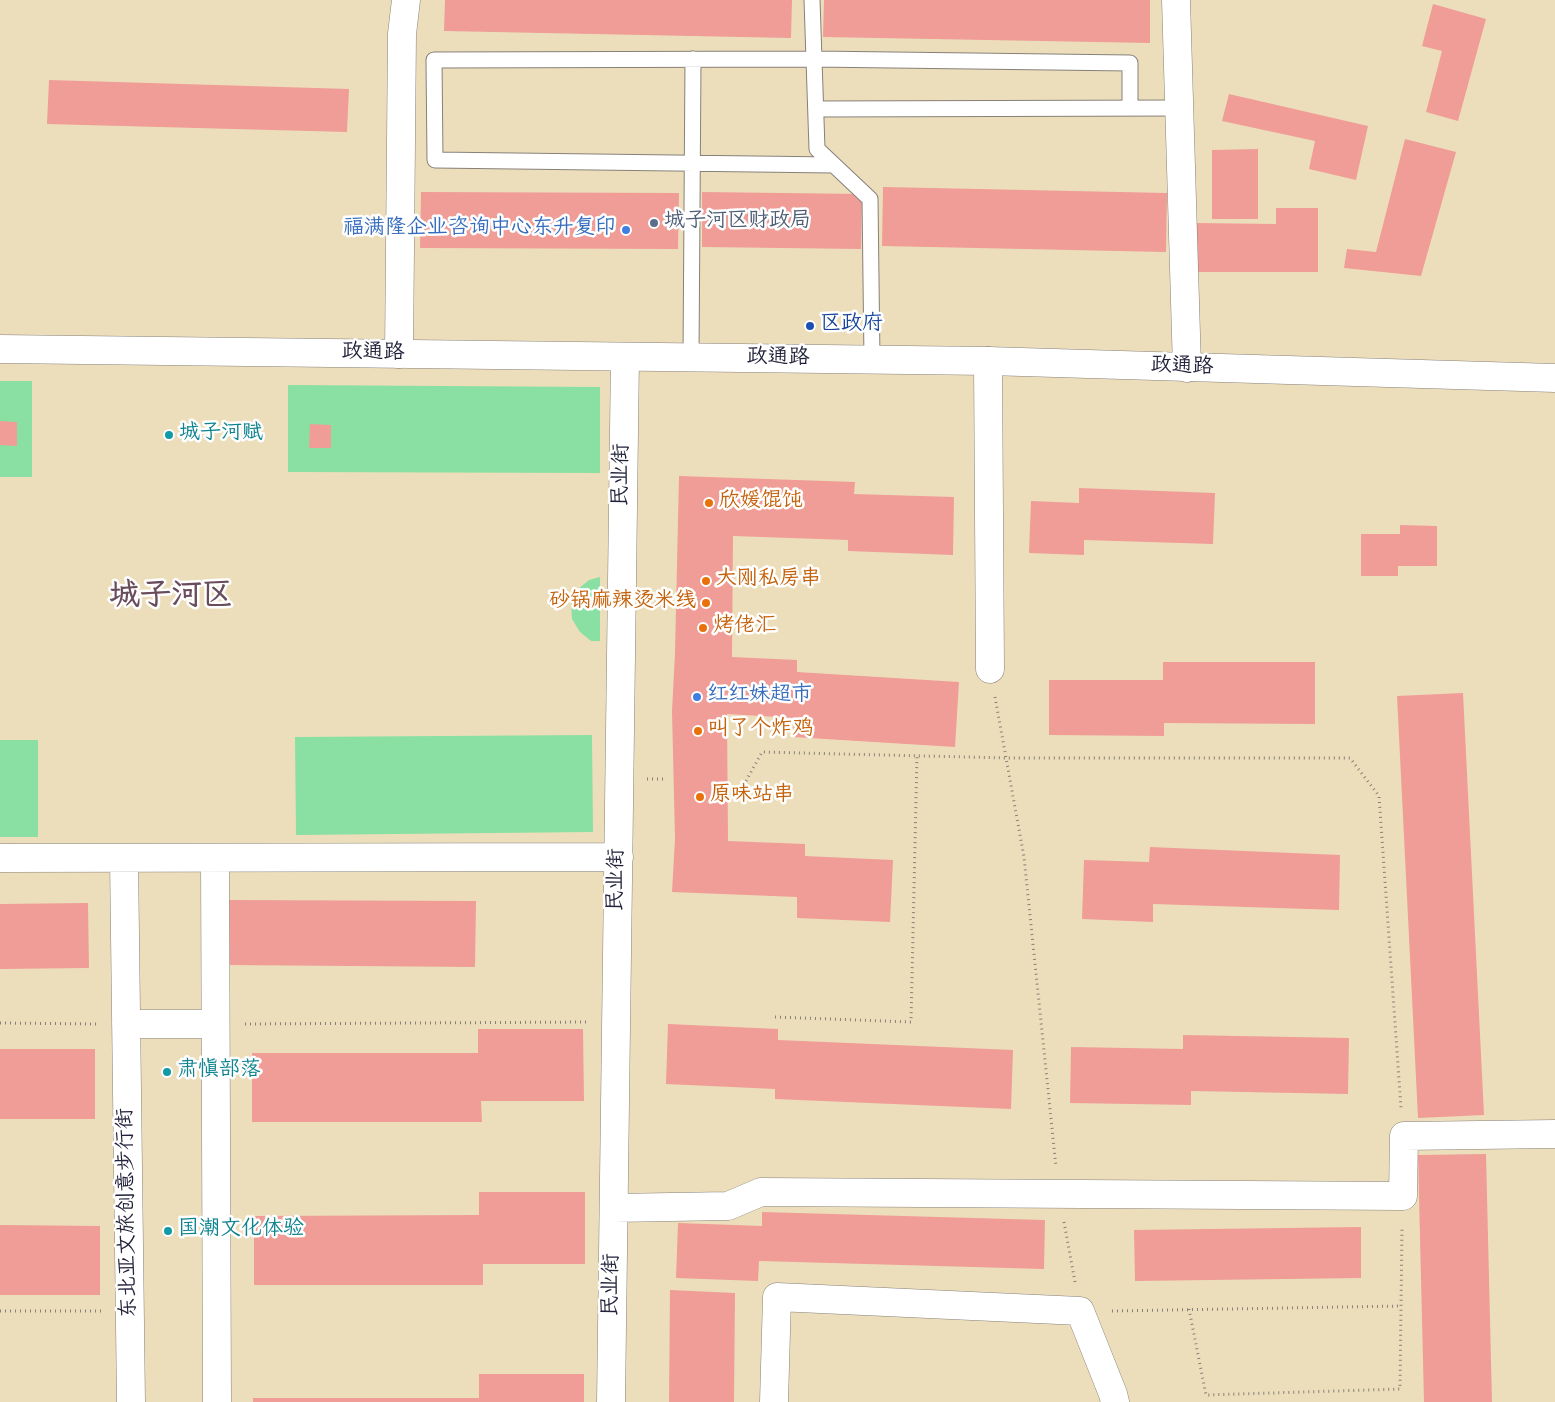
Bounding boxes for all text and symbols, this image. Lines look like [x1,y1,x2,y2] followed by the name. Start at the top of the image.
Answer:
[664,210,811,236] place label: 城子河区财政局
[343,217,616,243] place label: 福满隆企业咨询中心东升复印
[648,217,660,229] marker: 城子河区财政局
[620,224,632,236] marker: 福满隆企业咨询中心东升复印
[820,313,883,339] place label: 区政府
[804,320,816,332] marker: 区政府
[341,341,405,367] street label: 政通路
[746,346,810,372] street label: 政通路
[1150,354,1214,382] street label: 政通路
[179,422,263,448] place label: 城子河赋
[163,429,175,441] marker: 城子河赋
[610,443,636,507] street label: 民业街
[719,490,803,516] place label: 欣媛馄饨
[703,497,715,509] marker: 欣媛馄饨
[716,568,821,594] place label: 大刚私房串
[700,575,712,587] marker: 大刚私房串
[109,580,233,618] district label: 城子河区
[549,590,696,616] place label: 砂锅麻辣烫米线
[700,597,712,609] marker: 砂锅麻辣烫米线
[713,615,776,641] place label: 烤佬汇
[697,622,709,634] marker: 烤佬汇
[707,684,812,710] place label: 红红妹超市
[691,691,703,703] marker: 红红妹超市
[708,718,813,744] place label: 叫了个炸鸡
[692,725,704,737] marker: 叫了个炸鸡
[710,784,794,810] place label: 原味站串
[694,791,706,803] marker: 原味站串
[605,848,631,912] street label: 民业街
[177,1059,261,1085] place label: 肃慎部落
[161,1066,173,1078] marker: 肃慎部落
[115,1108,143,1318] street label: 东北亚文旅创意步行街
[178,1218,304,1244] place label: 国潮文化体验
[162,1225,174,1237] marker: 国潮文化体验
[600,1253,626,1317] street label: 民业街

